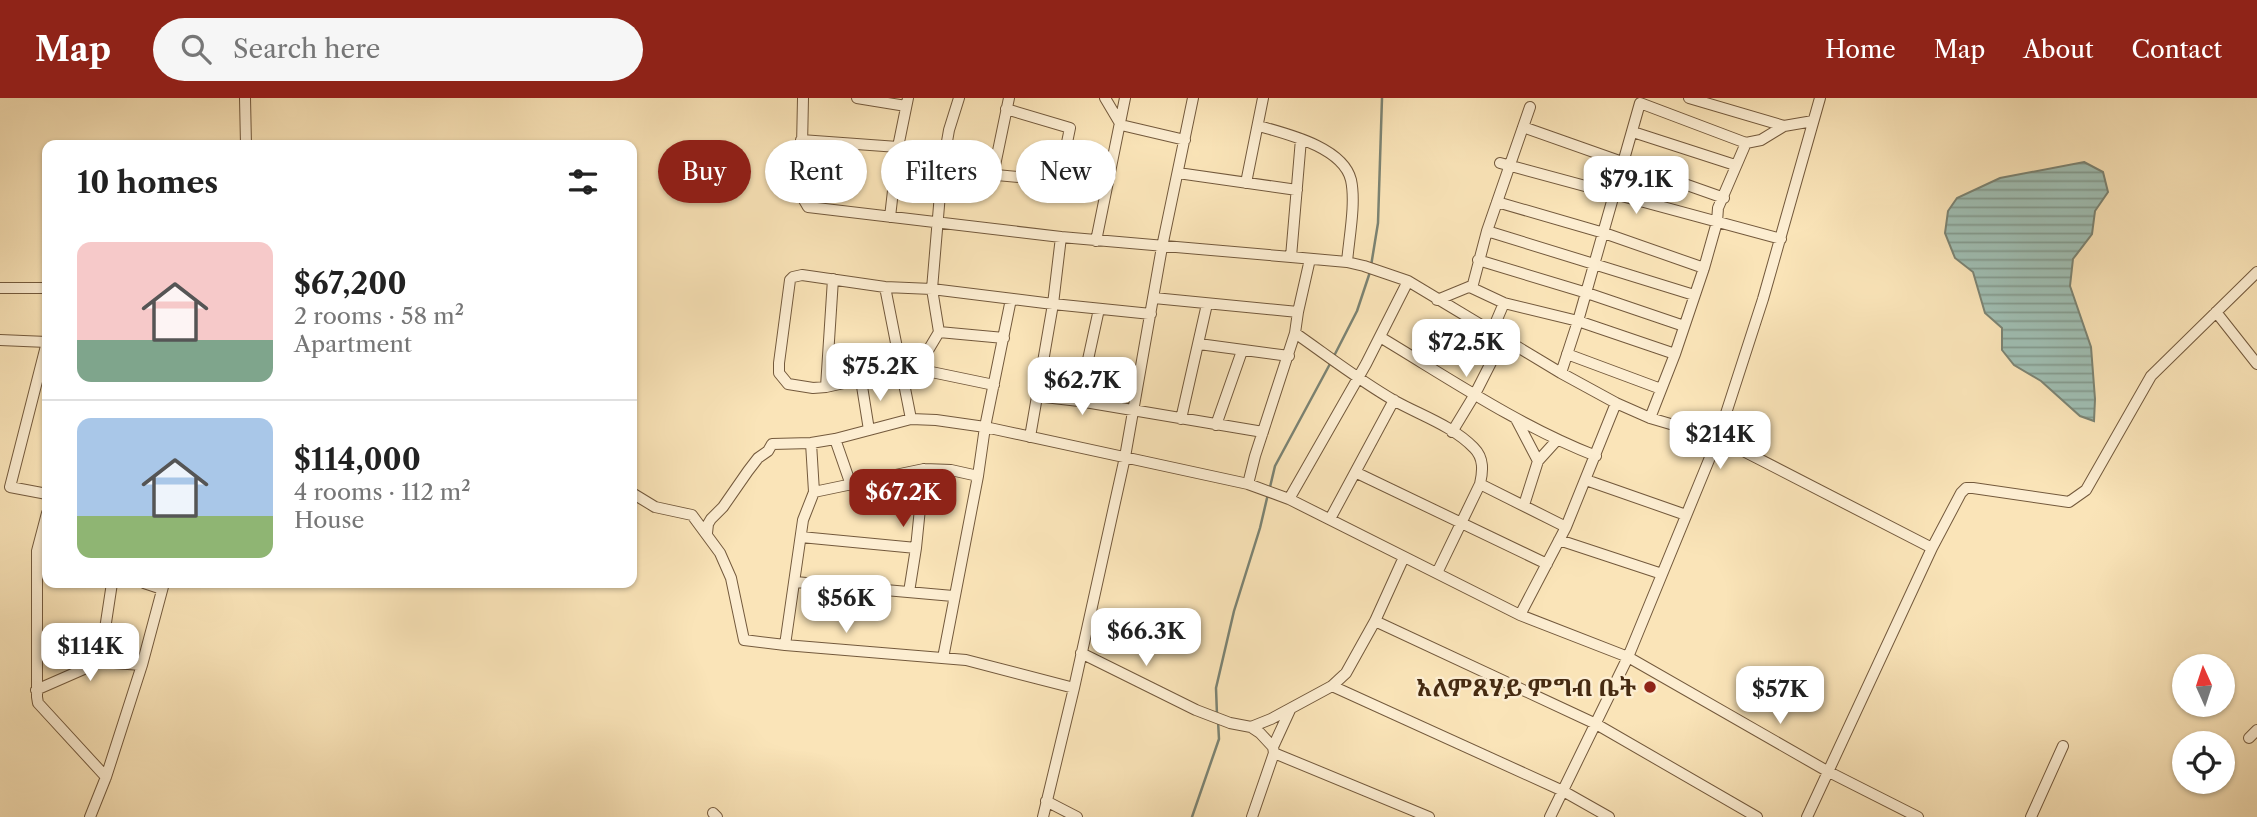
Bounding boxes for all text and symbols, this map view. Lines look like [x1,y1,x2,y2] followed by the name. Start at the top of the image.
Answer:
[153,18,643,81] search box
[35,29,111,70] text: Map
[177,30,215,68] icon: search
[233,33,380,65] text: Search here
[1825,35,1896,64] text: Home
[1934,35,1985,64] text: Map
[2023,35,2094,64] text: About
[2132,35,2222,64] text: Contact
[658,140,751,203] chip: Buy
[765,140,867,203] chip: Rent
[881,140,1002,203] chip: Filters
[1016,140,1116,203] chip: New
[1579,156,1693,216] pin: $79.1K
[564,163,602,201] icon: filters
[77,164,218,201] text: 10 homes
[1600,165,1672,193] text: $79.1K
[294,265,407,302] text: $67,200
[133,270,217,354] icon: home
[294,302,464,330] text: 2 rooms · 58 m²
[1409,320,1523,379] pin: $72.5K
[1428,328,1504,356] text: $72.5K
[294,330,412,358] text: Apartment
[823,344,937,403] pin: $75.2K
[842,352,918,380] text: $75.2K
[1025,358,1139,417] pin: $62.7K
[1044,366,1120,394] text: $62.7K
[1671,412,1769,471] pin: $214K
[1686,420,1754,448] text: $214K
[294,441,421,478] text: $114,000
[133,446,217,530] icon: home
[846,470,960,529] pin: $67.2K
[294,478,471,506] text: 4 rooms · 112 m²
[865,478,941,506] text: $67.2K
[294,506,364,534] text: House
[805,575,887,635] pin: $56K
[817,584,875,612] text: $56K
[1089,608,1203,668] pin: $66.3K
[1107,617,1185,645] text: $66.3K
[41,624,139,683] pin: $114K
[57,632,123,660] text: $114K
[2172,654,2235,718] north arrow
[2172,654,2235,794] map controls
[1739,666,1821,726] pin: $57K
[1417,673,1637,702] place label: አለምጸሃይ ምግብ ቤት
[1752,675,1808,703] text: $57K
[1642,679,1658,695] marker: አለምጸሃይ ምግብ ቤት
[2172,731,2235,794] button: locate

